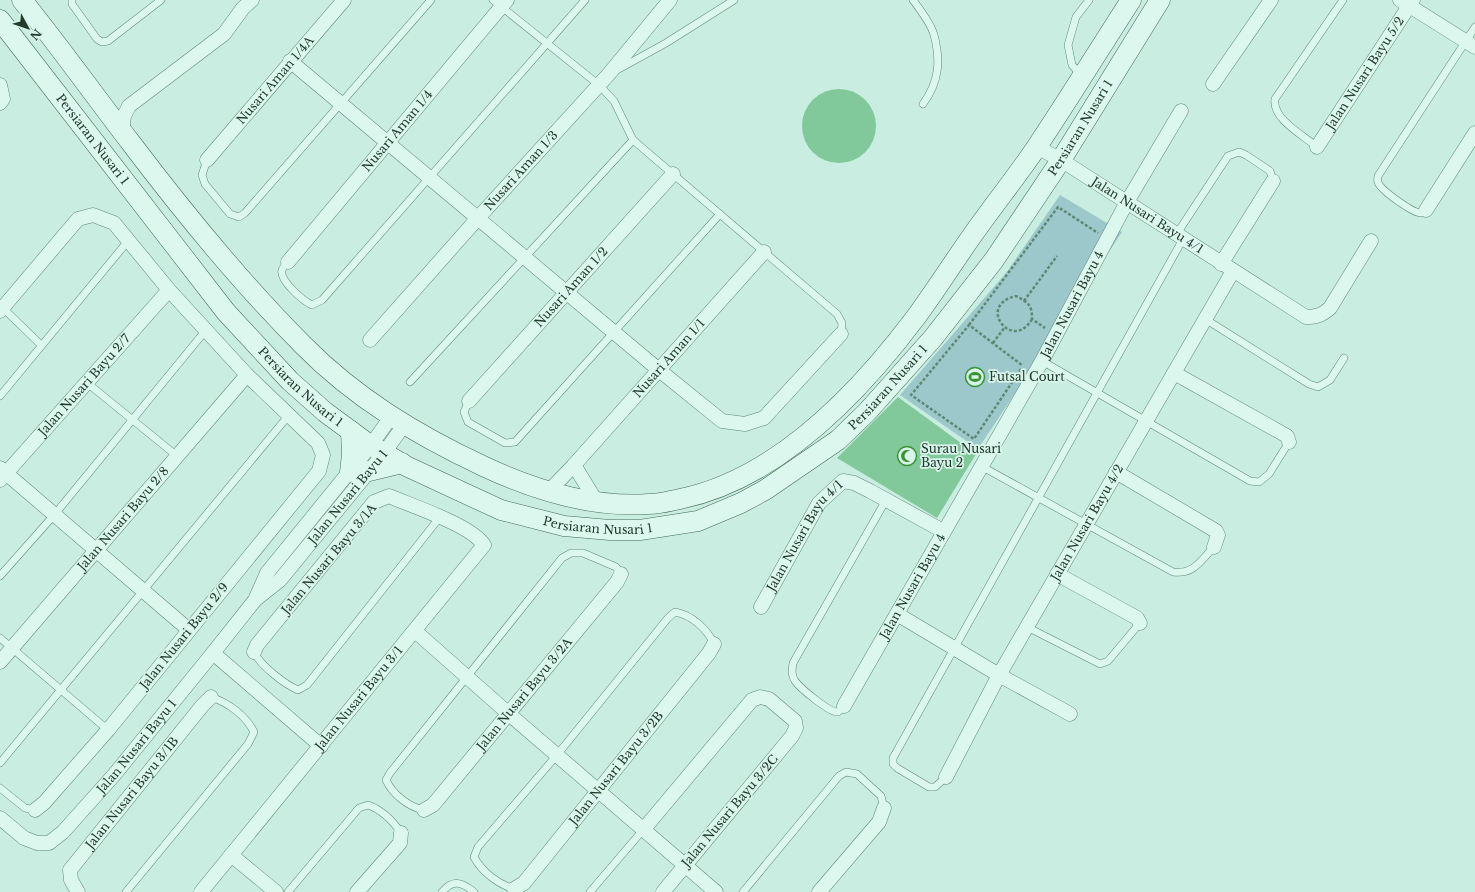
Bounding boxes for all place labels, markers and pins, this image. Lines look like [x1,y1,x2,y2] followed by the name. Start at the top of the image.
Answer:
[964,366,986,388] sports icon: Futsal Court
[989,369,1065,384] place label: Futsal Court
[921,441,1001,470] place label: Surau Nusari Bayu 2
[896,445,918,467] mosque icon: Surau Nusari Bayu 2

